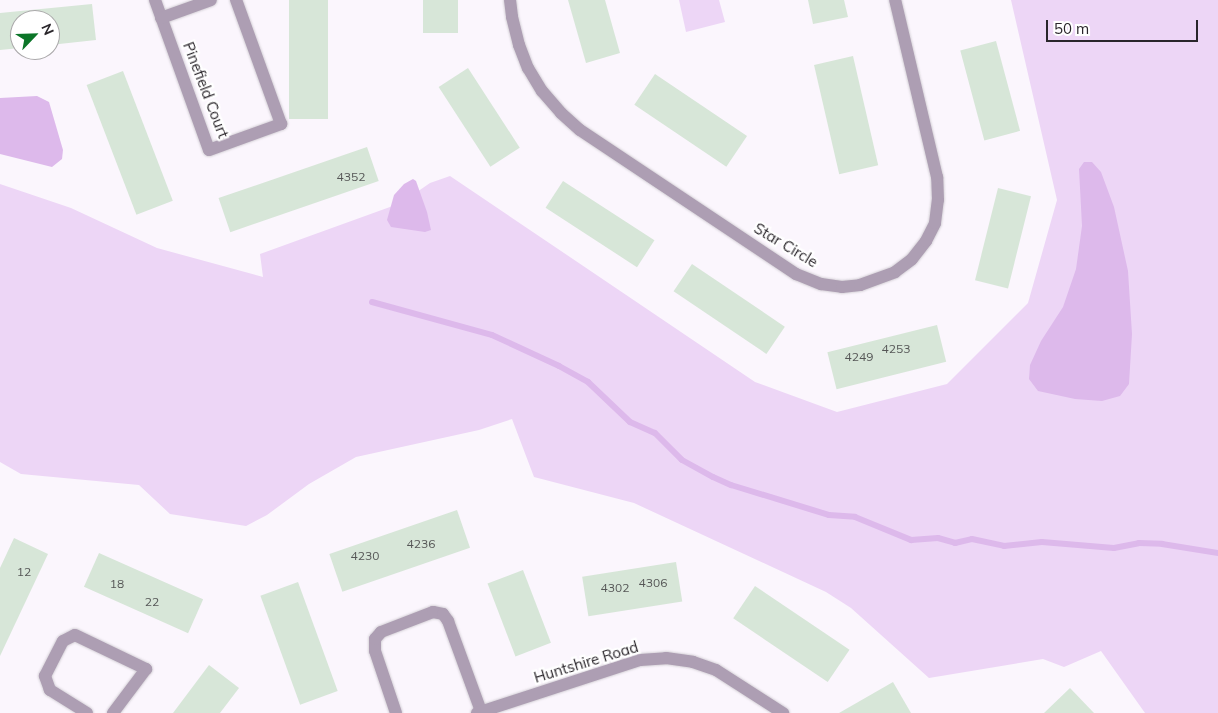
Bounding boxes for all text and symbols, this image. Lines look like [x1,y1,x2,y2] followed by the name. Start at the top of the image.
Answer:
[10,10,60,60] north arrow
[1048,10,1200,42] scale bar
[1054,19,1089,38] text: 50 m
[37,21,58,38] text: N
[179,39,233,141] street label: Pinefield Court
[337,170,365,184] house number: 4352
[751,219,821,271] street label: Star Circle
[882,342,910,356] house number: 4253
[845,350,873,364] house number: 4249
[407,537,435,551] house number: 4236
[351,549,379,563] house number: 4230
[17,565,31,579] house number: 12
[639,576,667,590] house number: 4306
[110,577,124,591] house number: 18
[601,581,629,595] house number: 4302
[145,595,159,609] house number: 22
[532,638,640,686] street label: Huntshire Road

